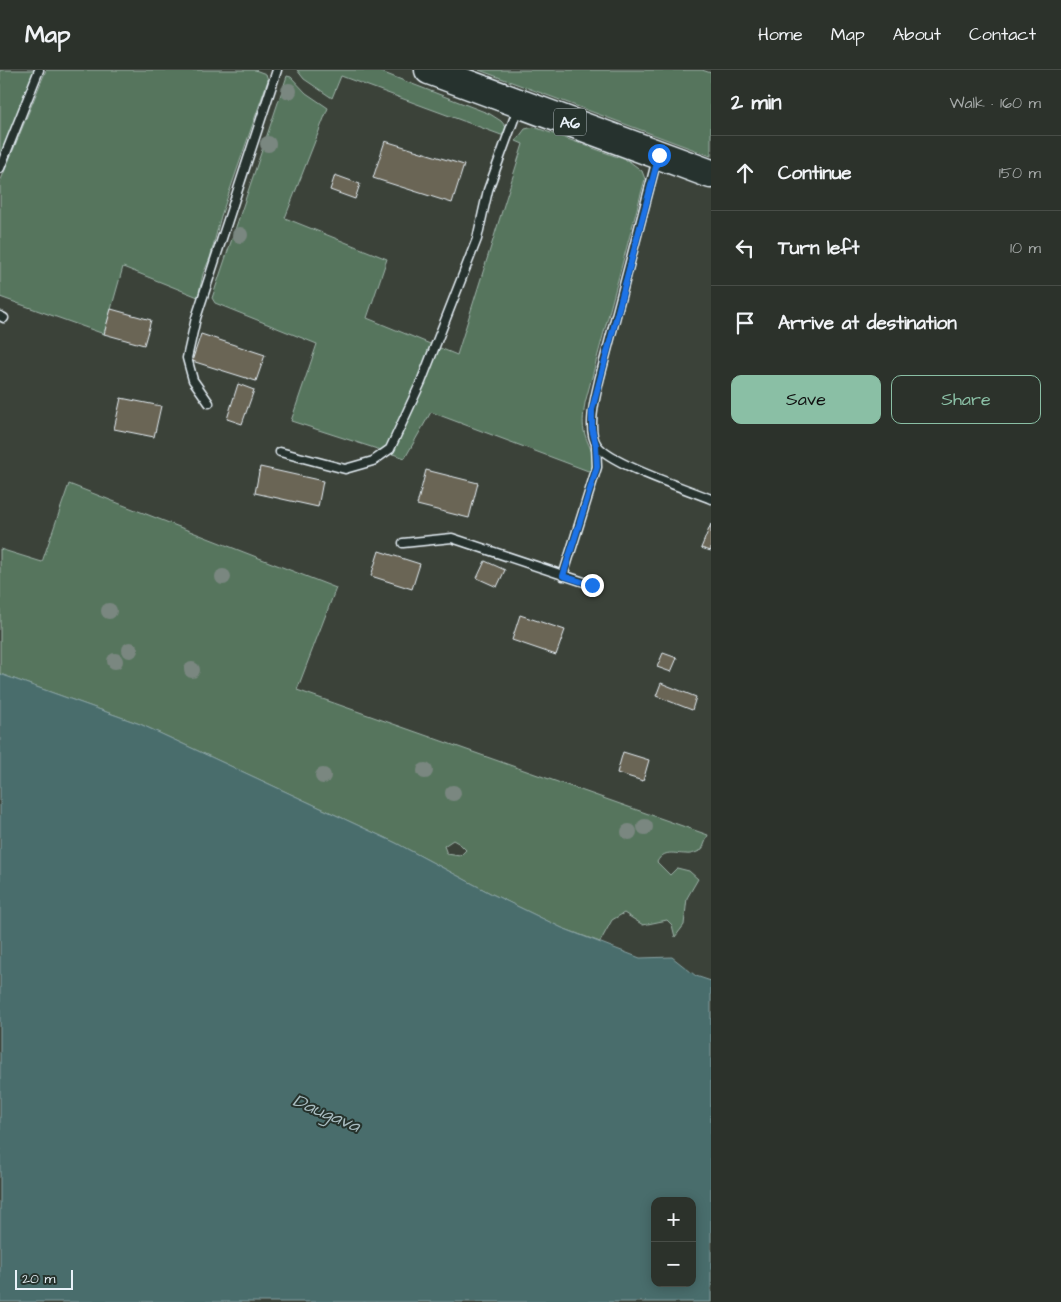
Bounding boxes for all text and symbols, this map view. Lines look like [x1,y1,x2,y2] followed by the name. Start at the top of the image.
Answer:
[25,18,70,52] text: Map
[758,22,803,47] text: Home
[831,22,865,47] text: Map
[893,22,941,47] text: About
[969,22,1036,47] text: Contact
[731,88,781,117] text: 2 min
[949,92,1041,114] text: Walk · 160 m
[554,108,586,136] road number: A6
[648,144,671,167] route start
[731,159,759,187] icon: ahead
[778,160,852,187] text: Continue
[999,162,1041,184] text: 150 m
[731,234,759,262] icon: left
[778,235,859,262] text: Turn left
[1010,237,1041,259] text: 10 m
[731,309,759,337] icon: arrive
[778,310,957,337] text: Arrive at destination
[731,375,881,424] button: Save
[891,375,1041,424] button: Share
[581,574,604,597] route end
[289,1087,365,1140] water label: Daugava
[651,1197,696,1287] map controls
[651,1197,696,1242] button: +
[651,1242,696,1287] button: −
[15,1267,72,1290] scale bar
[22,1269,55,1289] text: 20 m

